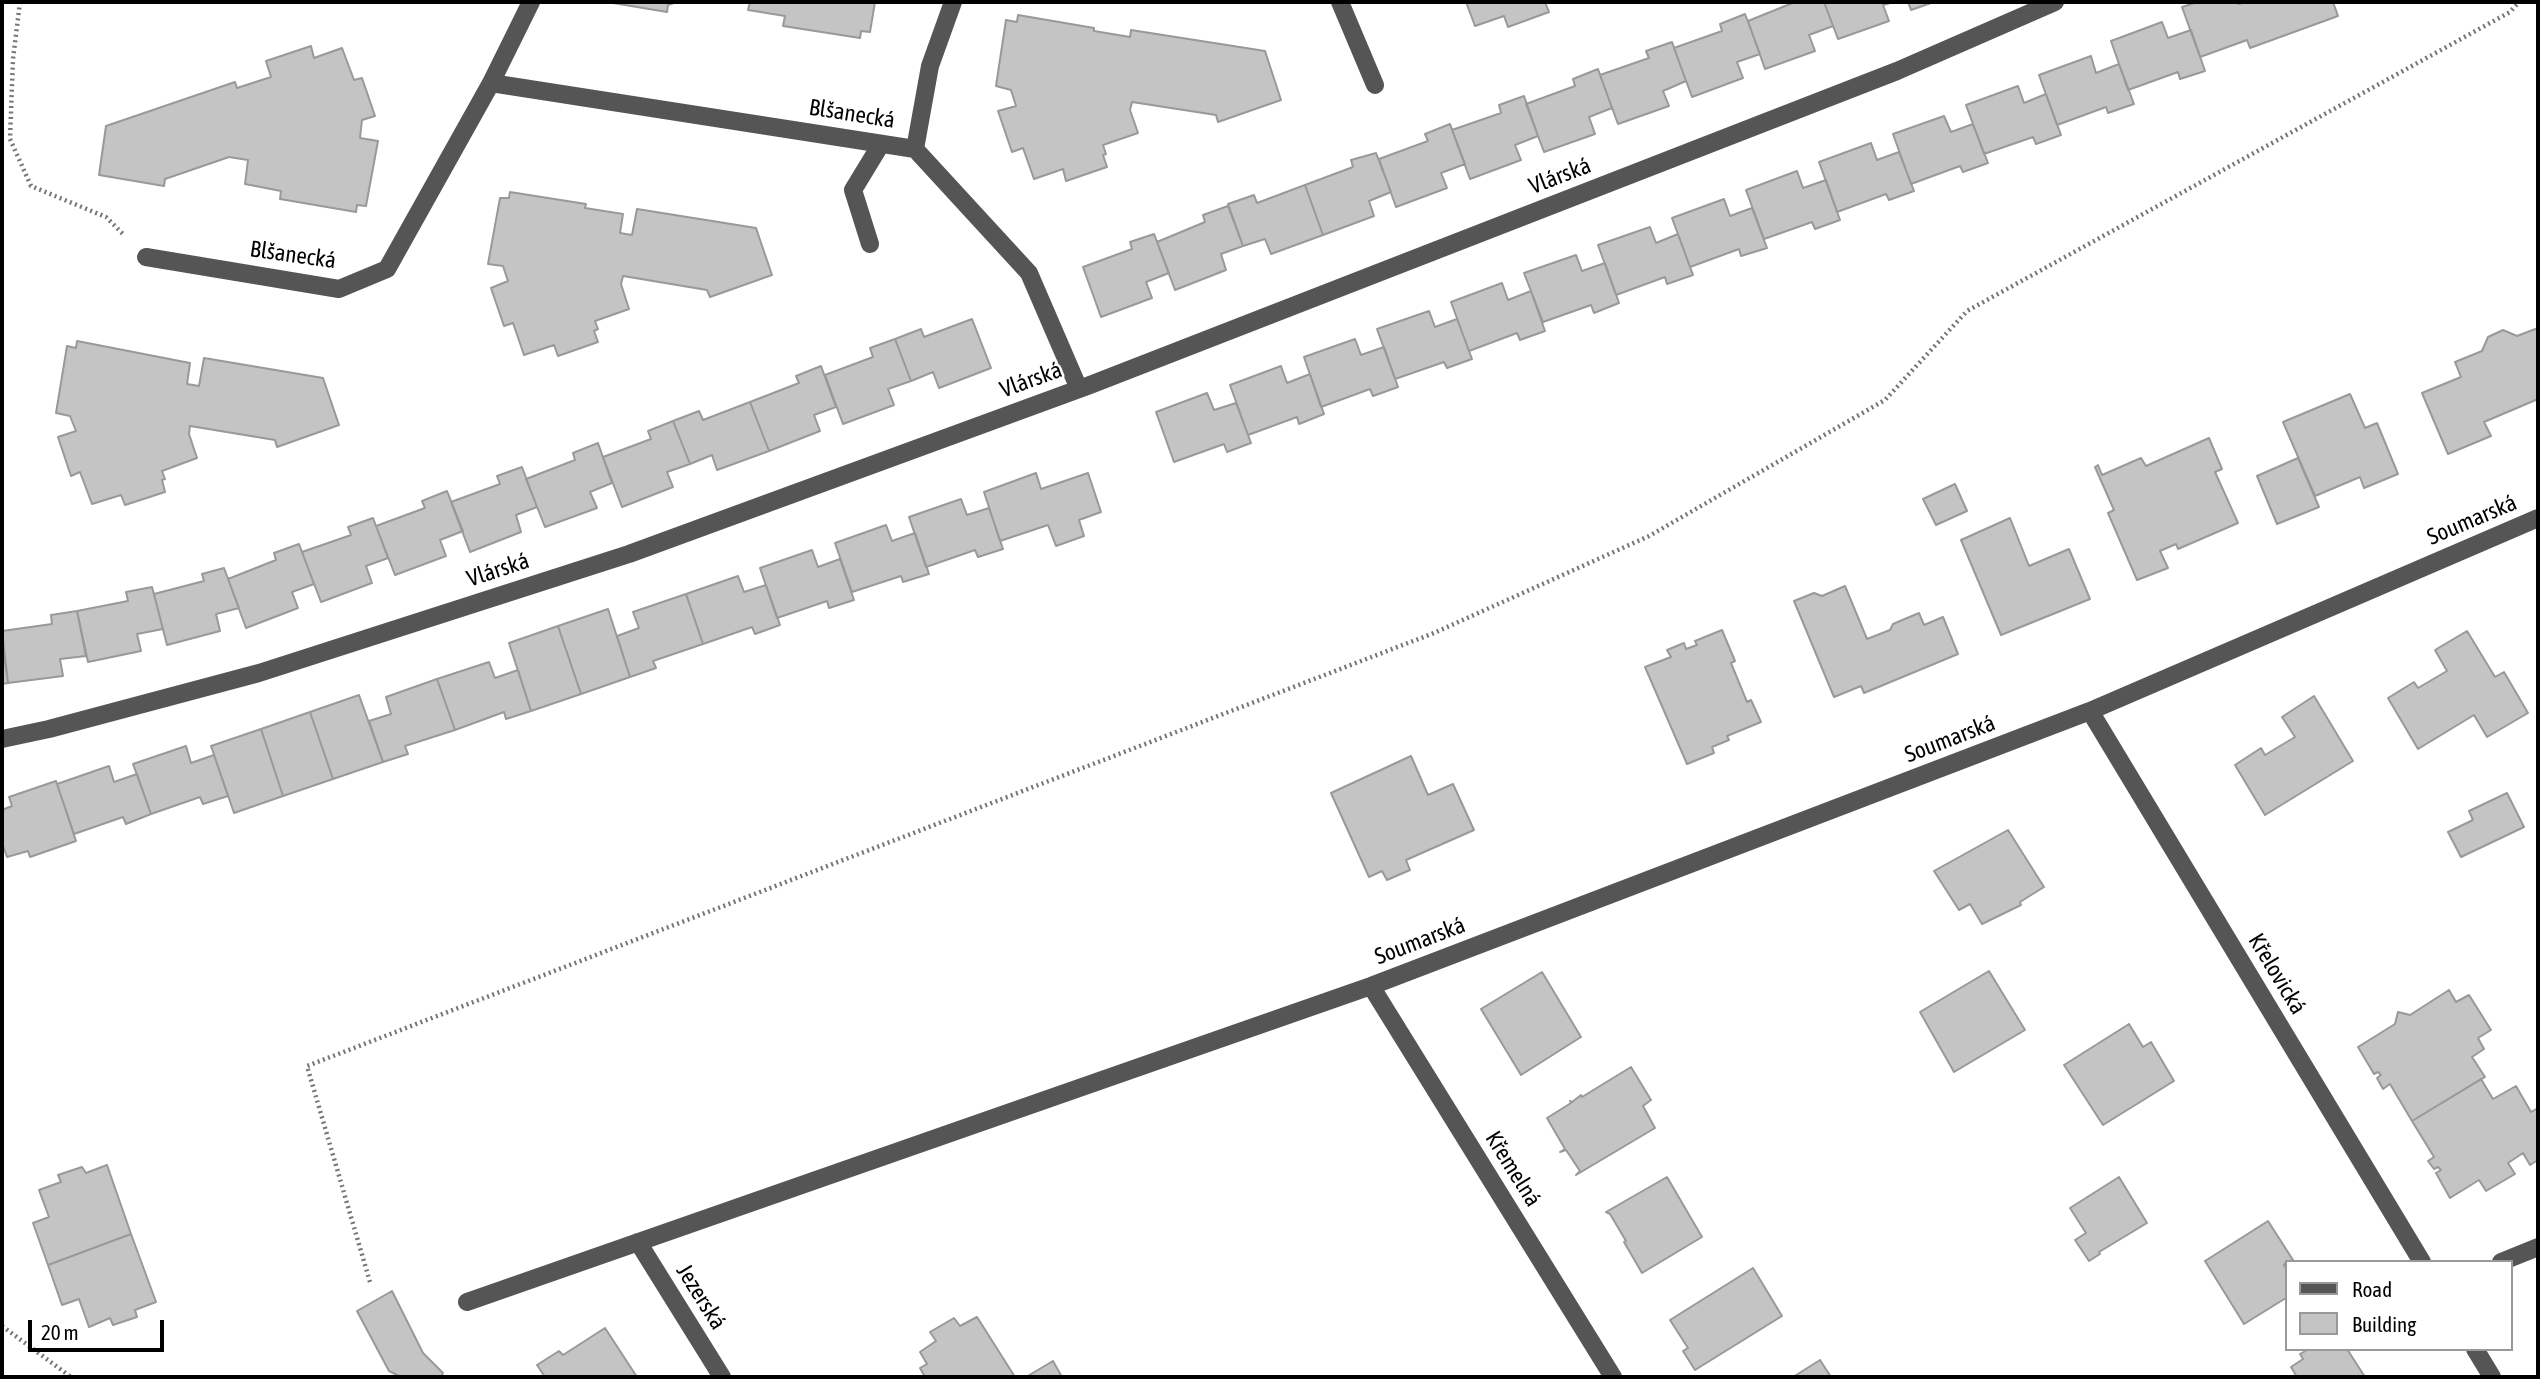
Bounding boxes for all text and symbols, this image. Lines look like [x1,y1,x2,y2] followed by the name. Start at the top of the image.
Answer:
[807,94,897,134] street label: Blšanecká
[1525,152,1595,200] street label: Vlárská
[248,235,338,275] street label: Blšanecká
[996,356,1066,404] street label: Vlárská
[2423,489,2521,551] street label: Soumarská
[463,547,533,593] street label: Vlárská
[1901,709,1999,769] street label: Soumarská
[1371,911,1469,971] street label: Soumarská
[2242,929,2312,1019] street label: Křelovická
[1479,1126,1547,1212] street label: Křemelná
[670,1259,732,1335] street label: Jezerská
[2284,1260,2512,1351] legend
[2352,1277,2392,1301] text: Road
[32,1306,168,1350] scale bar
[2352,1312,2416,1336] text: Building
[41,1320,79,1344] text: 20 m

